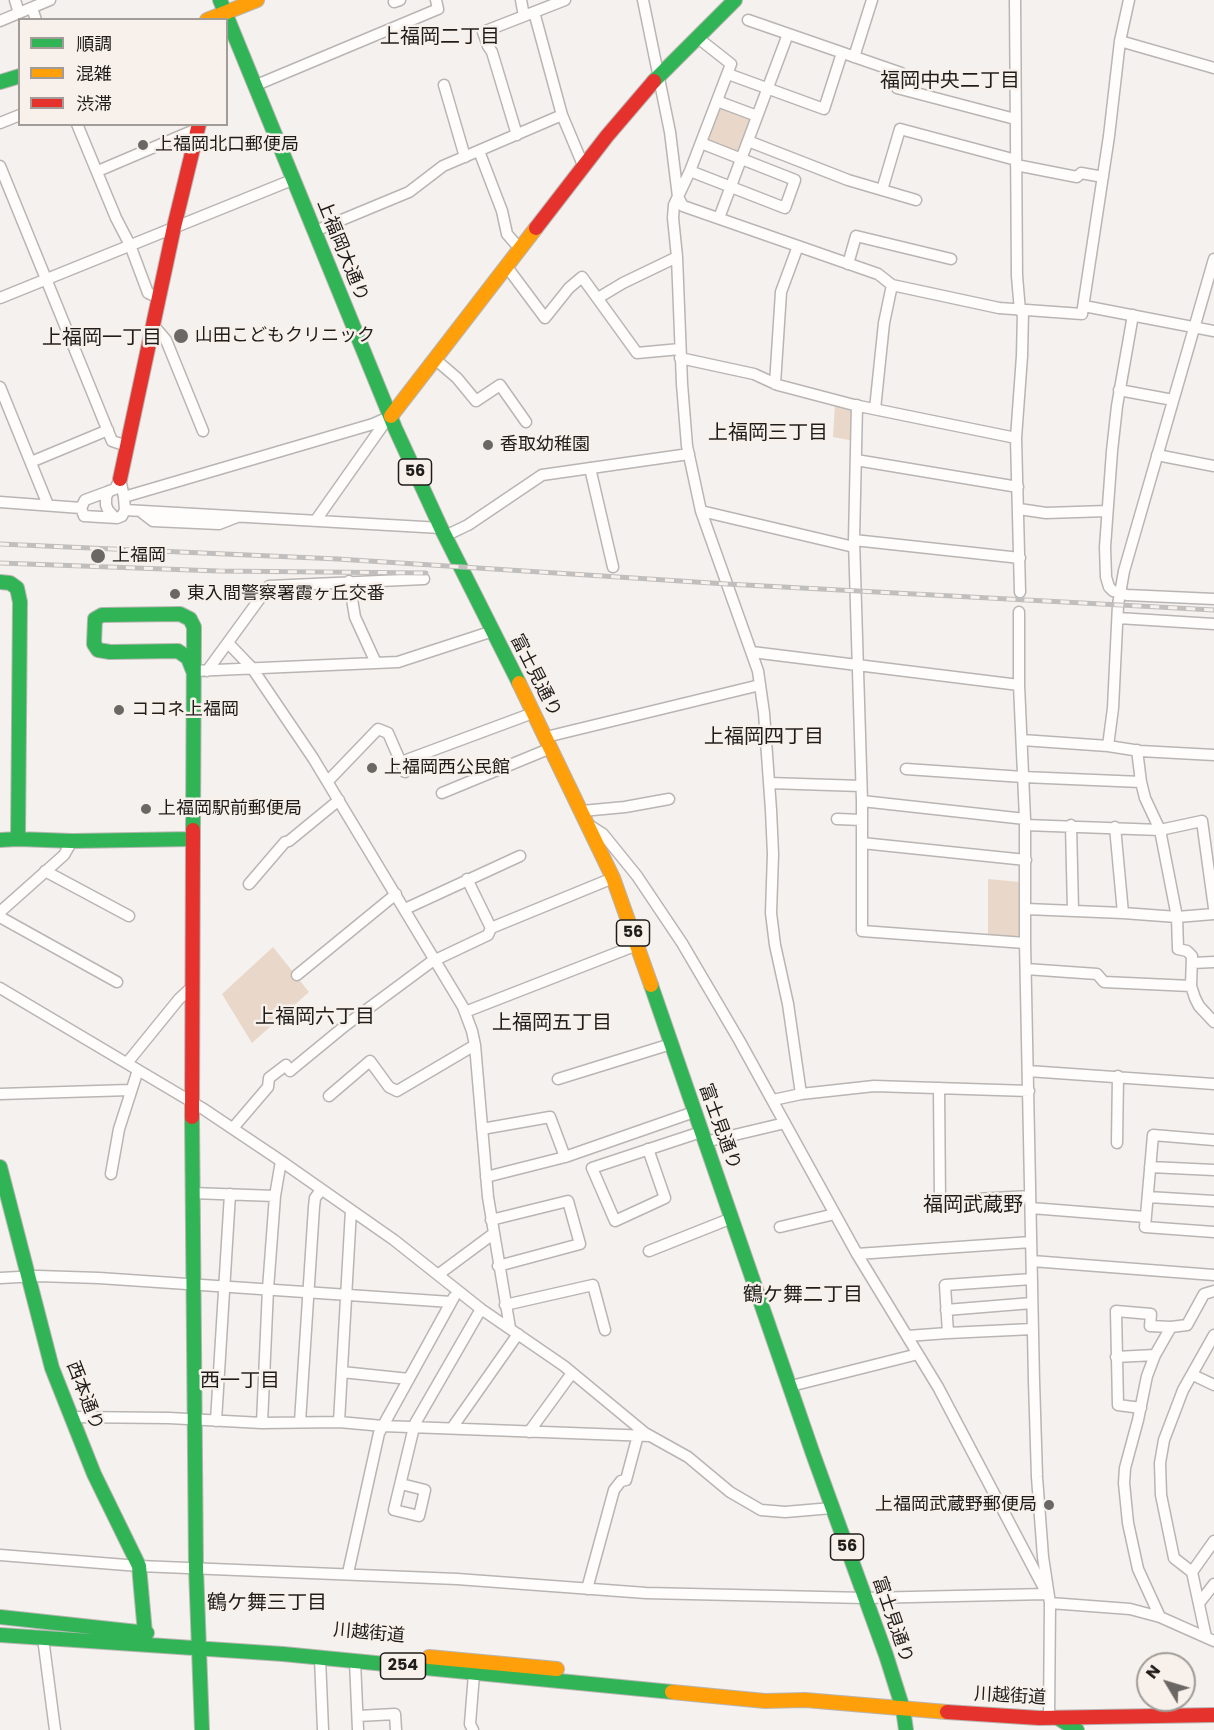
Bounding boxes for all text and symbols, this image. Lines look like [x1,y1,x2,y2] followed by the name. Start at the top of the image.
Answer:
[18,18,228,126] legend
[380,26,500,50] district label: 上福岡二丁目
[76,31,112,56] text: 順調
[76,61,112,86] text: 混雑
[880,70,1020,94] district label: 福岡中央二丁目
[76,91,112,116] text: 渋滞
[155,134,299,156] place label: 上福岡北口郵便局
[136,138,150,152] marker: 上福岡北口郵便局
[312,197,372,305] street label: 上福岡大通り
[195,325,375,347] place label: 山田こどもクリニック
[42,327,162,351] district label: 上福岡一丁目
[172,327,190,345] marker: 山田こどもクリニック
[708,422,828,446] district label: 上福岡三丁目
[500,434,590,456] place label: 香取幼稚園
[481,438,495,452] marker: 香取幼稚園
[398,459,432,485] road number: 56
[112,545,166,567] place label: 上福岡
[89,547,107,565] marker: 上福岡
[187,583,385,605] place label: 東入間警察署霞ヶ丘交番
[168,587,182,601] marker: 東入間警察署霞ヶ丘交番
[505,631,565,721] street label: 富士見通り
[131,699,239,721] place label: ココネ上福岡
[112,703,126,717] marker: ココネ上福岡
[704,726,824,750] district label: 上福岡四丁目
[384,757,510,779] place label: 上福岡西公民館
[365,761,379,775] marker: 上福岡西公民館
[158,798,302,820] place label: 上福岡駅前郵便局
[139,802,153,816] marker: 上福岡駅前郵便局
[616,920,650,946] road number: 56
[255,1006,375,1030] district label: 上福岡六丁目
[492,1012,612,1036] district label: 上福岡五丁目
[693,1081,745,1173] street label: 富士見通り
[923,1194,1023,1218] district label: 福岡武蔵野
[743,1284,863,1308] district label: 鶴ケ舞二丁目
[61,1359,107,1433] street label: 西本通り
[200,1370,280,1394] district label: 西一丁目
[875,1494,1037,1516] place label: 上福岡武蔵野郵便局
[1042,1498,1056,1512] marker: 上福岡武蔵野郵便局
[830,1534,864,1560] road number: 56
[867,1574,917,1666] street label: 富士見通り
[207,1592,327,1616] district label: 鶴ケ舞三丁目
[332,1620,406,1648] street label: 川越街道
[1136,1652,1196,1712] north arrow
[380,1653,426,1679] road number: 254
[1140,1660,1166,1684] text: N
[973,1684,1047,1710] street label: 川越街道

